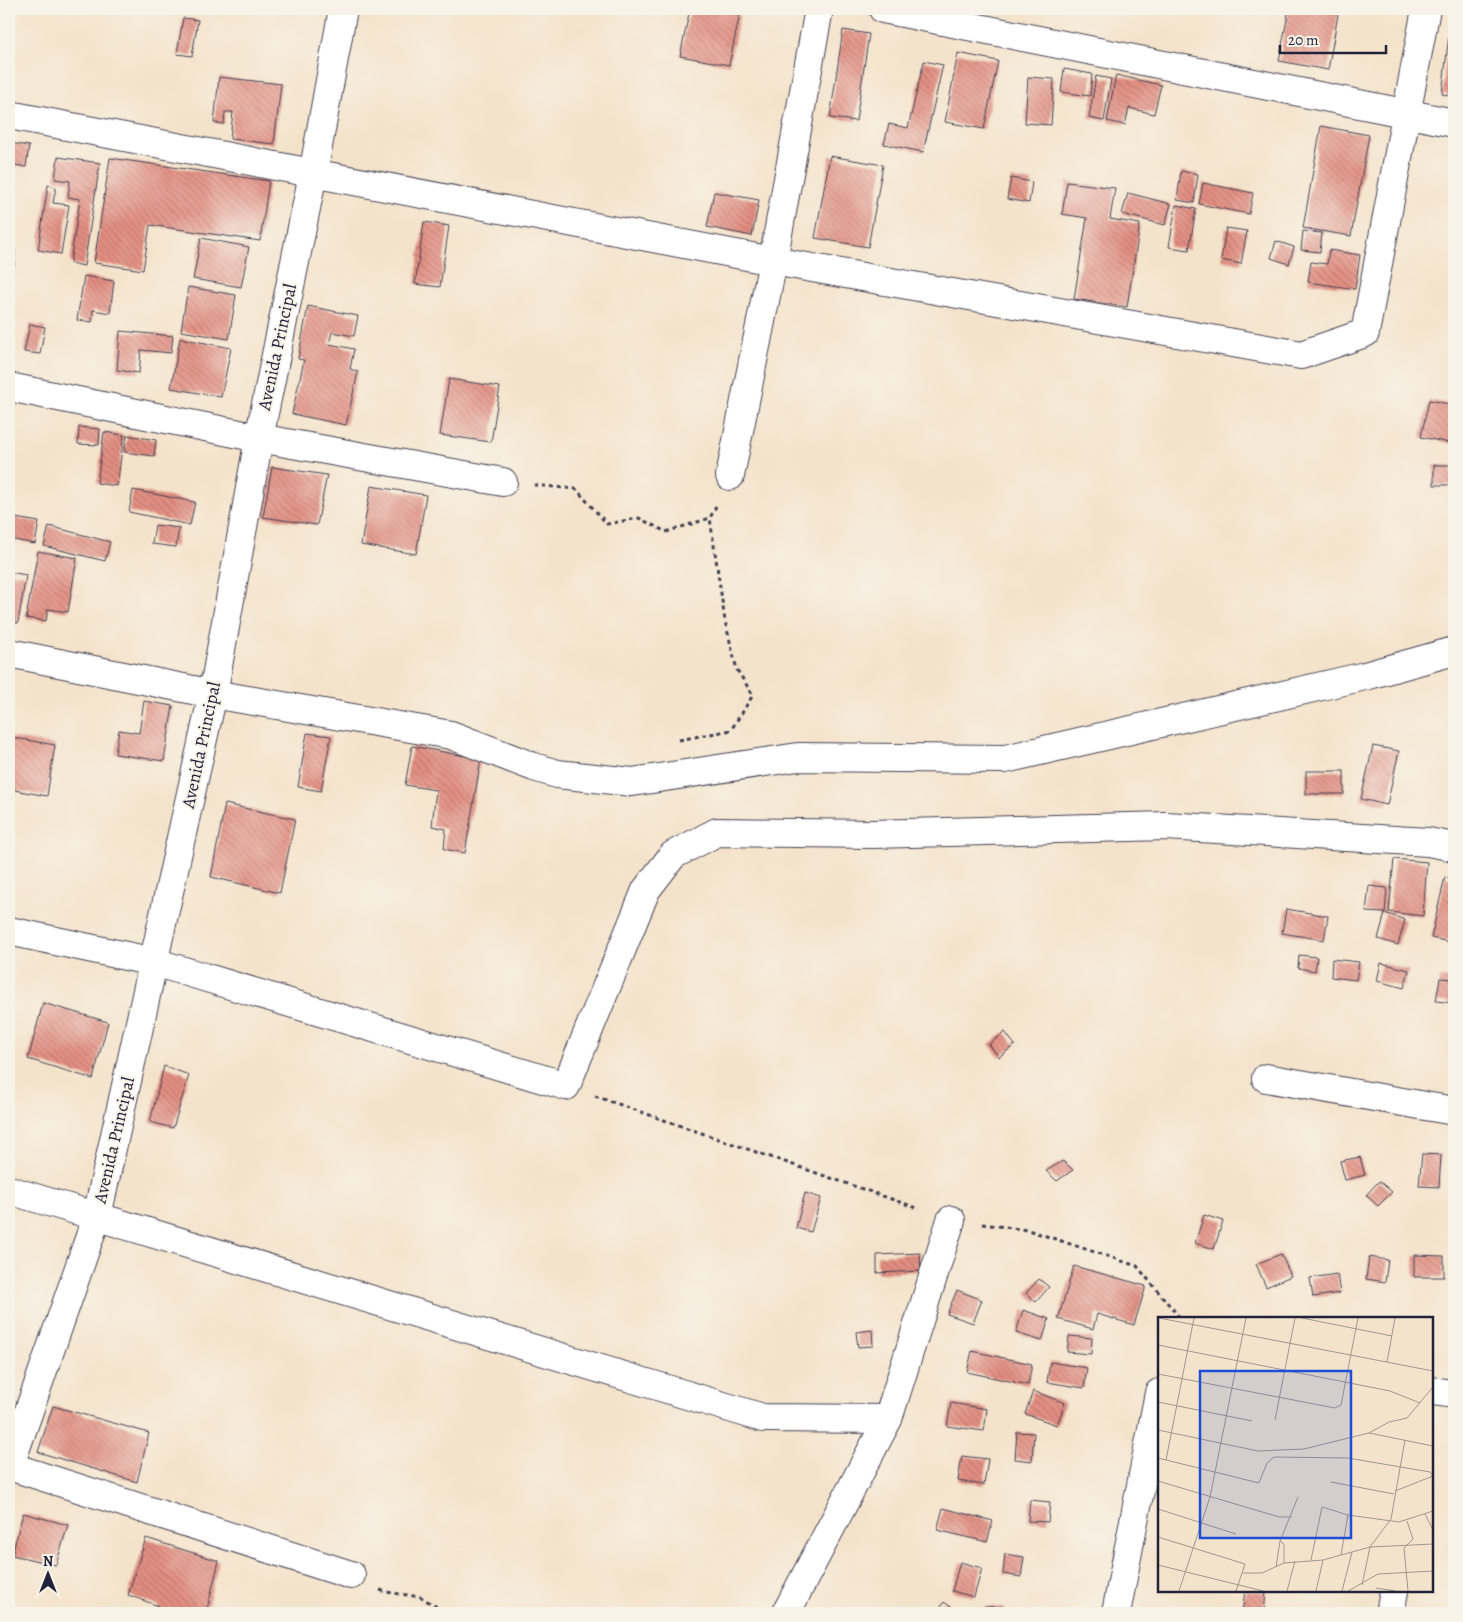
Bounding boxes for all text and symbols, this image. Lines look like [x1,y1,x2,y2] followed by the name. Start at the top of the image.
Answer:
[1280,22,1387,54] scale bar
[1288,30,1319,50] text: 20 m
[252,281,302,414] street label: Avenida Principal
[176,679,226,812] street label: Avenida Principal
[88,1074,140,1207] street label: Avenida Principal
[1158,1317,1433,1592] inset map
[22,1550,72,1600] north arrow
[43,1552,53,1571] text: N

